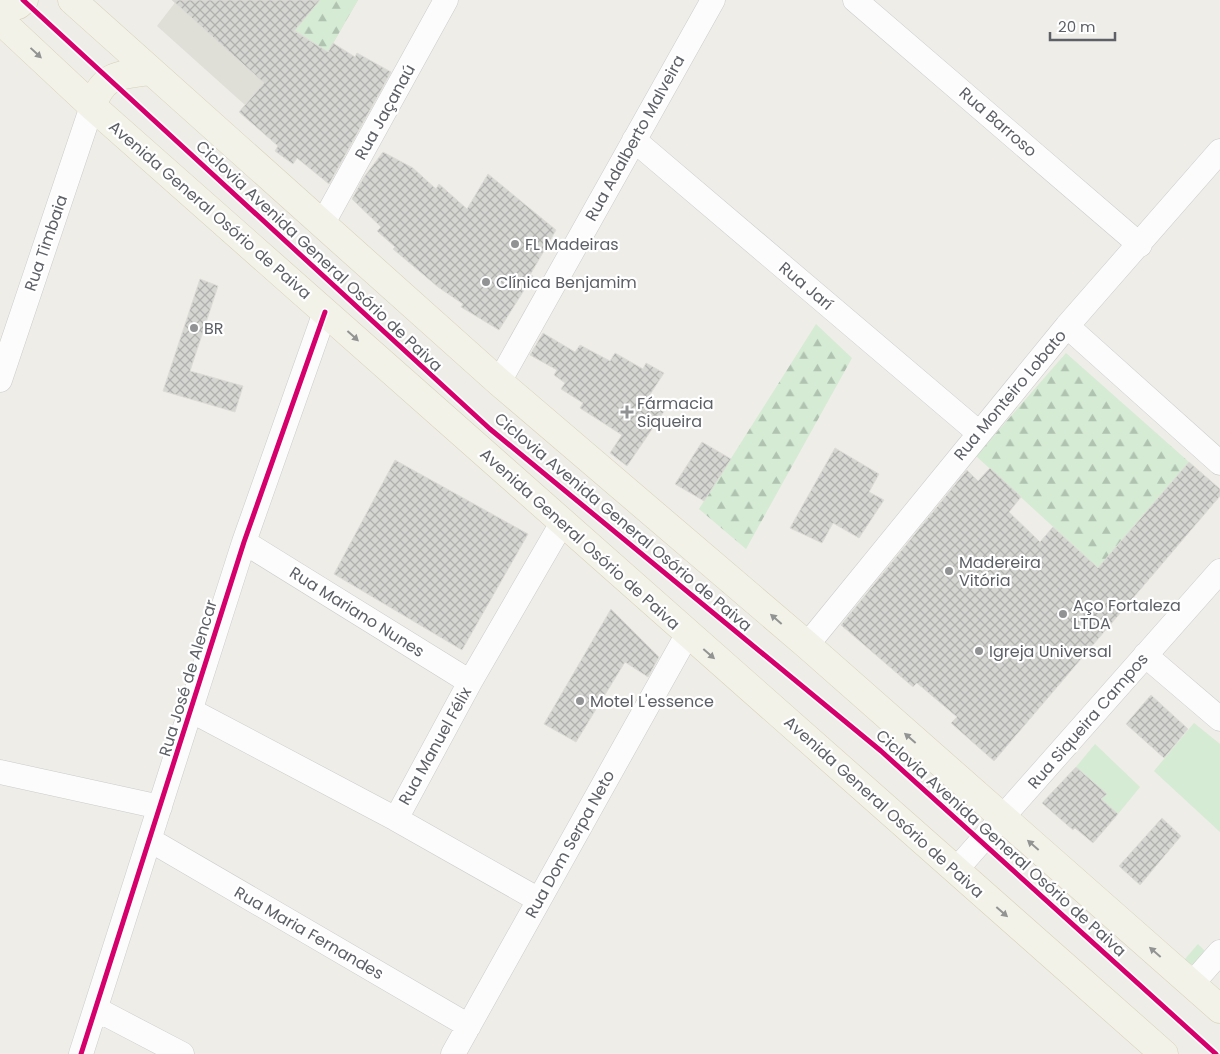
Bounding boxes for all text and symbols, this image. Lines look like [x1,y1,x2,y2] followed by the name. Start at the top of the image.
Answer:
[1050,10,1115,42] scale bar
[1058,16,1096,37] text: 20 m
[29,47,41,59] one-way arrow
[580,51,690,225] street label: Rua Adalberto Malveira
[349,60,421,164] street label: Rua Jaçanaú
[954,82,1042,162] street label: Rua Barroso
[104,115,316,305] street label: Avenida General Osório de Paiva
[191,135,447,377] street label: Ciclovia Avenida General Osório de Paiva
[19,192,73,294] street label: Rua Timbaia
[525,233,619,256] place label: FL Madeiras
[509,238,521,250] marker: FL Madeiras
[774,257,838,315] street label: Rua Jarí
[496,271,637,294] place label: Clínica Benjamim
[480,276,492,288] marker: Clínica Benjamim
[204,317,224,340] place label: BR
[188,322,200,334] marker: BR
[948,325,1072,465] street label: Rua Monteiro Lobato
[346,331,359,342] one-way arrow
[637,392,714,433] place label: Fármacia Siqueira
[621,406,633,418] marker: Fármacia Siqueira
[490,409,756,635] street label: Ciclovia Avenida General Osório de Paiva
[476,444,684,634] street label: Avenida General Osório de Paiva
[959,551,1041,592] place label: Madereira Vitória
[285,561,429,663] street label: Rua Mariano Nunes
[943,565,955,577] marker: Madereira Vitória
[1073,594,1181,635] place label: Aço Fortaleza LTDA
[153,597,223,759] street label: Rua José de Alencar
[1057,608,1069,620] marker: Aço Fortaleza LTDA
[770,613,783,624] one-way arrow
[989,640,1112,663] place label: Igreja Universal
[973,645,985,657] marker: Igreja Universal
[703,648,716,659] one-way arrow
[1022,648,1154,794] street label: Rua Siqueira Campos
[393,683,477,809] street label: Rua Manuel Félix
[590,690,714,713] place label: Motel L'essence
[574,695,586,707] marker: Motel L'essence
[779,711,989,903] street label: Avenida General Osório de Paiva
[871,724,1131,962] street label: Ciclovia Avenida General Osório de Paiva
[905,732,917,744] one-way arrow
[520,766,620,922] street label: Rua Dom Serpa Neto
[1027,839,1039,851] one-way arrow
[230,881,388,985] street label: Rua Maria Fernandes
[995,906,1007,918] one-way arrow
[1148,947,1161,958] one-way arrow

